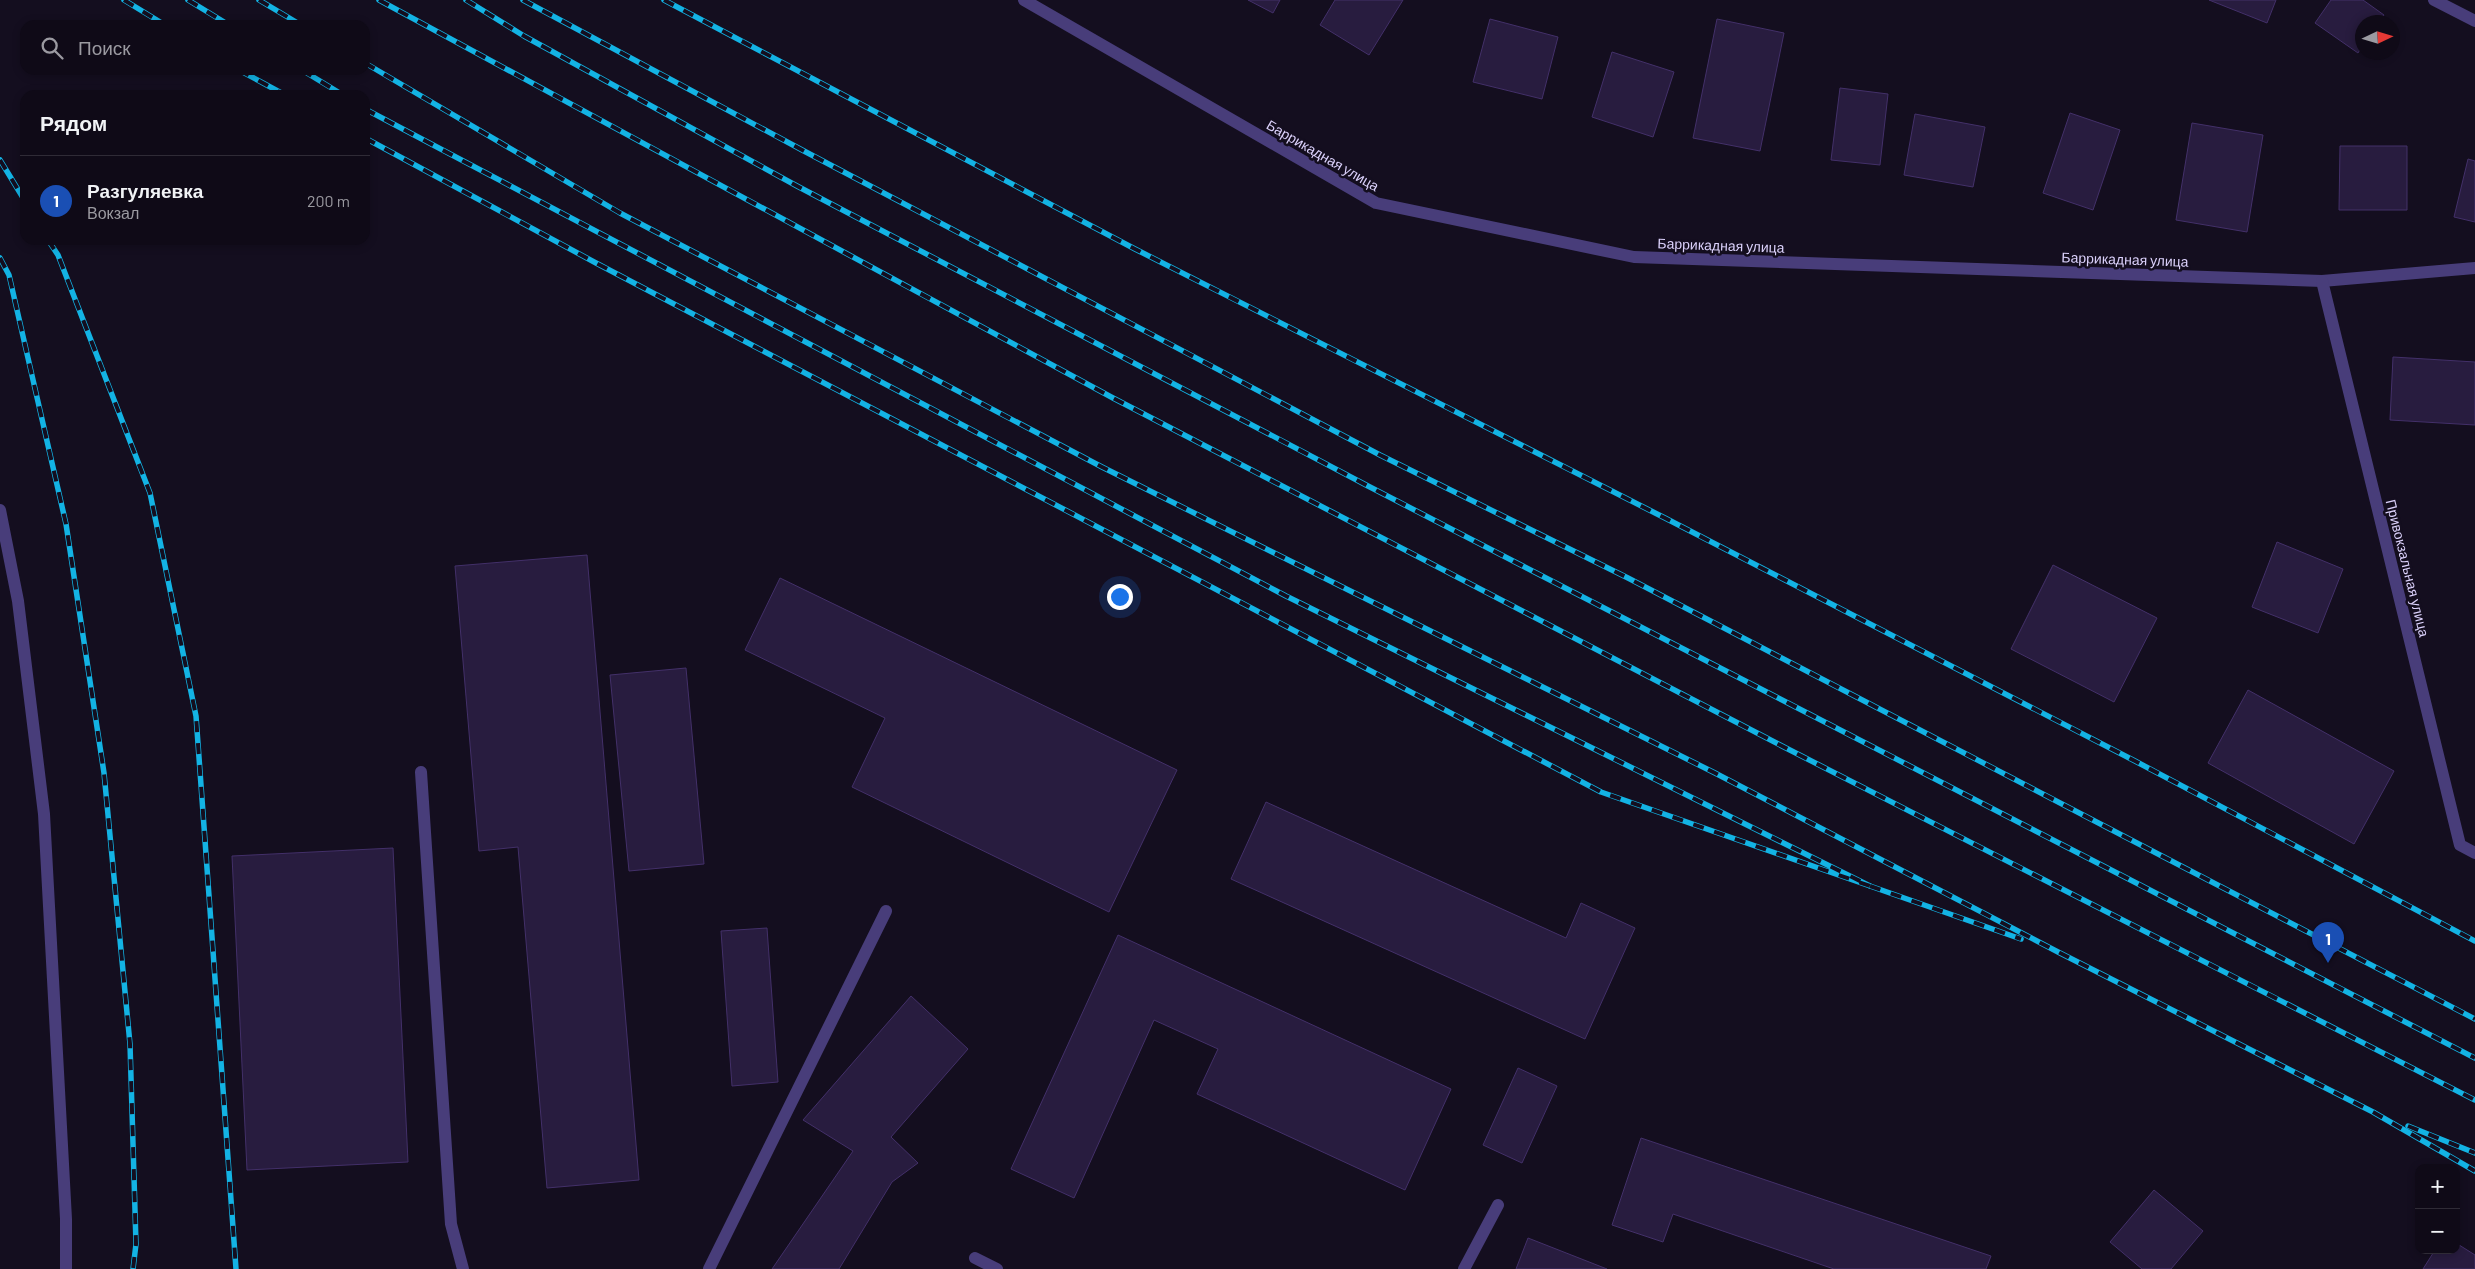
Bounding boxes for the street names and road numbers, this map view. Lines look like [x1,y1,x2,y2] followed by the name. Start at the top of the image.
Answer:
[1264,116,1382,194] street label: Баррикадная улица
[1657,234,1785,256] street label: Баррикадная улица
[2061,248,2189,270] street label: Баррикадная улица
[2383,497,2433,639] street label: Привокзальная улица

